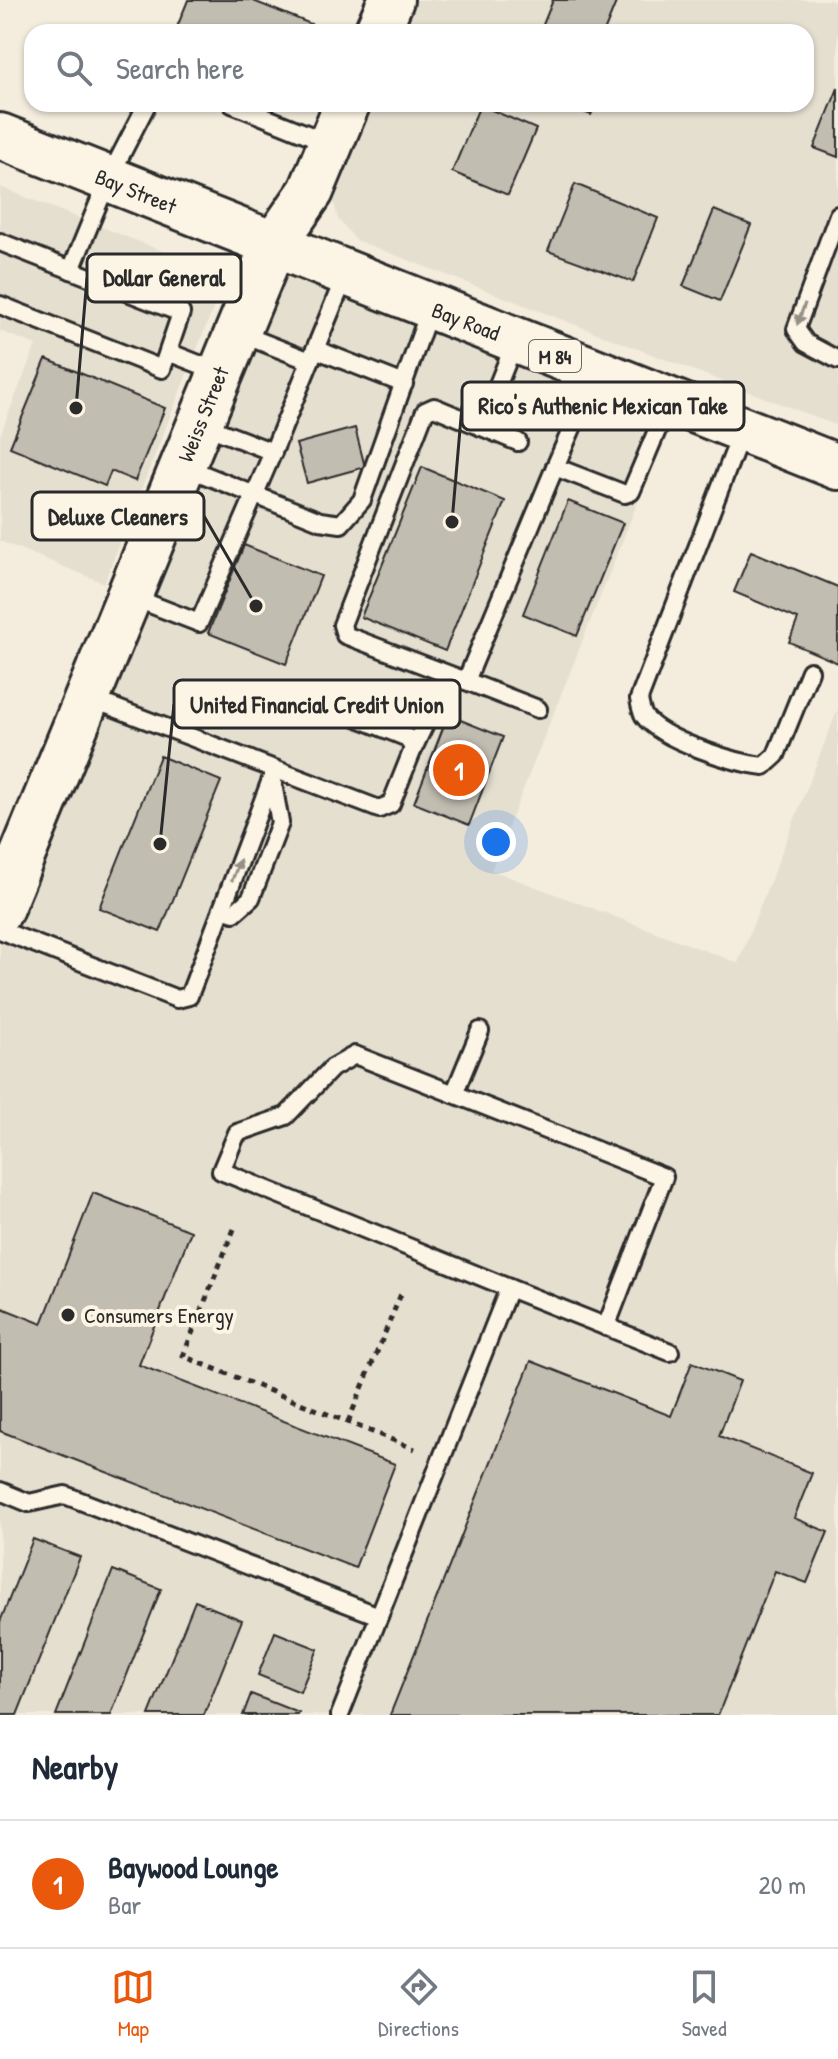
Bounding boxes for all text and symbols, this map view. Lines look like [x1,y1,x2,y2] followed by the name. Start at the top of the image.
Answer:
[24,24,814,112] search box
[52,46,96,90] icon: search
[116,48,244,88] text: Search here
[91,161,182,221] street label: Bay Street
[87,254,241,302] callout: Dollar General
[103,261,226,293] text: Dollar General
[428,294,505,348] street label: Bay Road
[795,302,807,326] one-way arrow
[529,340,581,372] road number: M 84
[170,361,236,466] street label: Weiss Street
[462,382,744,430] callout: Rico's Authenic Mexican Take
[478,389,728,421] text: Rico's Authenic Mexican Take
[32,492,204,540] callout: Deluxe Cleaners
[48,500,188,532] text: Deluxe Cleaners
[174,680,460,728] callout: United Financial Credit Union
[190,688,444,720] text: United Financial Credit Union
[433,740,485,800] pin: 1
[476,822,516,862] your location
[230,858,243,882] one-way arrow
[84,1300,234,1330] place label: Consumers Energy
[59,1306,77,1324] marker: Consumers Energy
[32,1744,118,1790] text: Nearby
[108,1847,278,1887] text: Baywood Lounge
[53,1867,63,1902] text: 1
[759,1867,806,1902] text: 20 m
[108,1887,141,1922] text: Bar
[111,1965,155,2043] tab: Map
[378,1965,459,2043] tab: Directions
[682,1965,727,2043] tab: Saved

